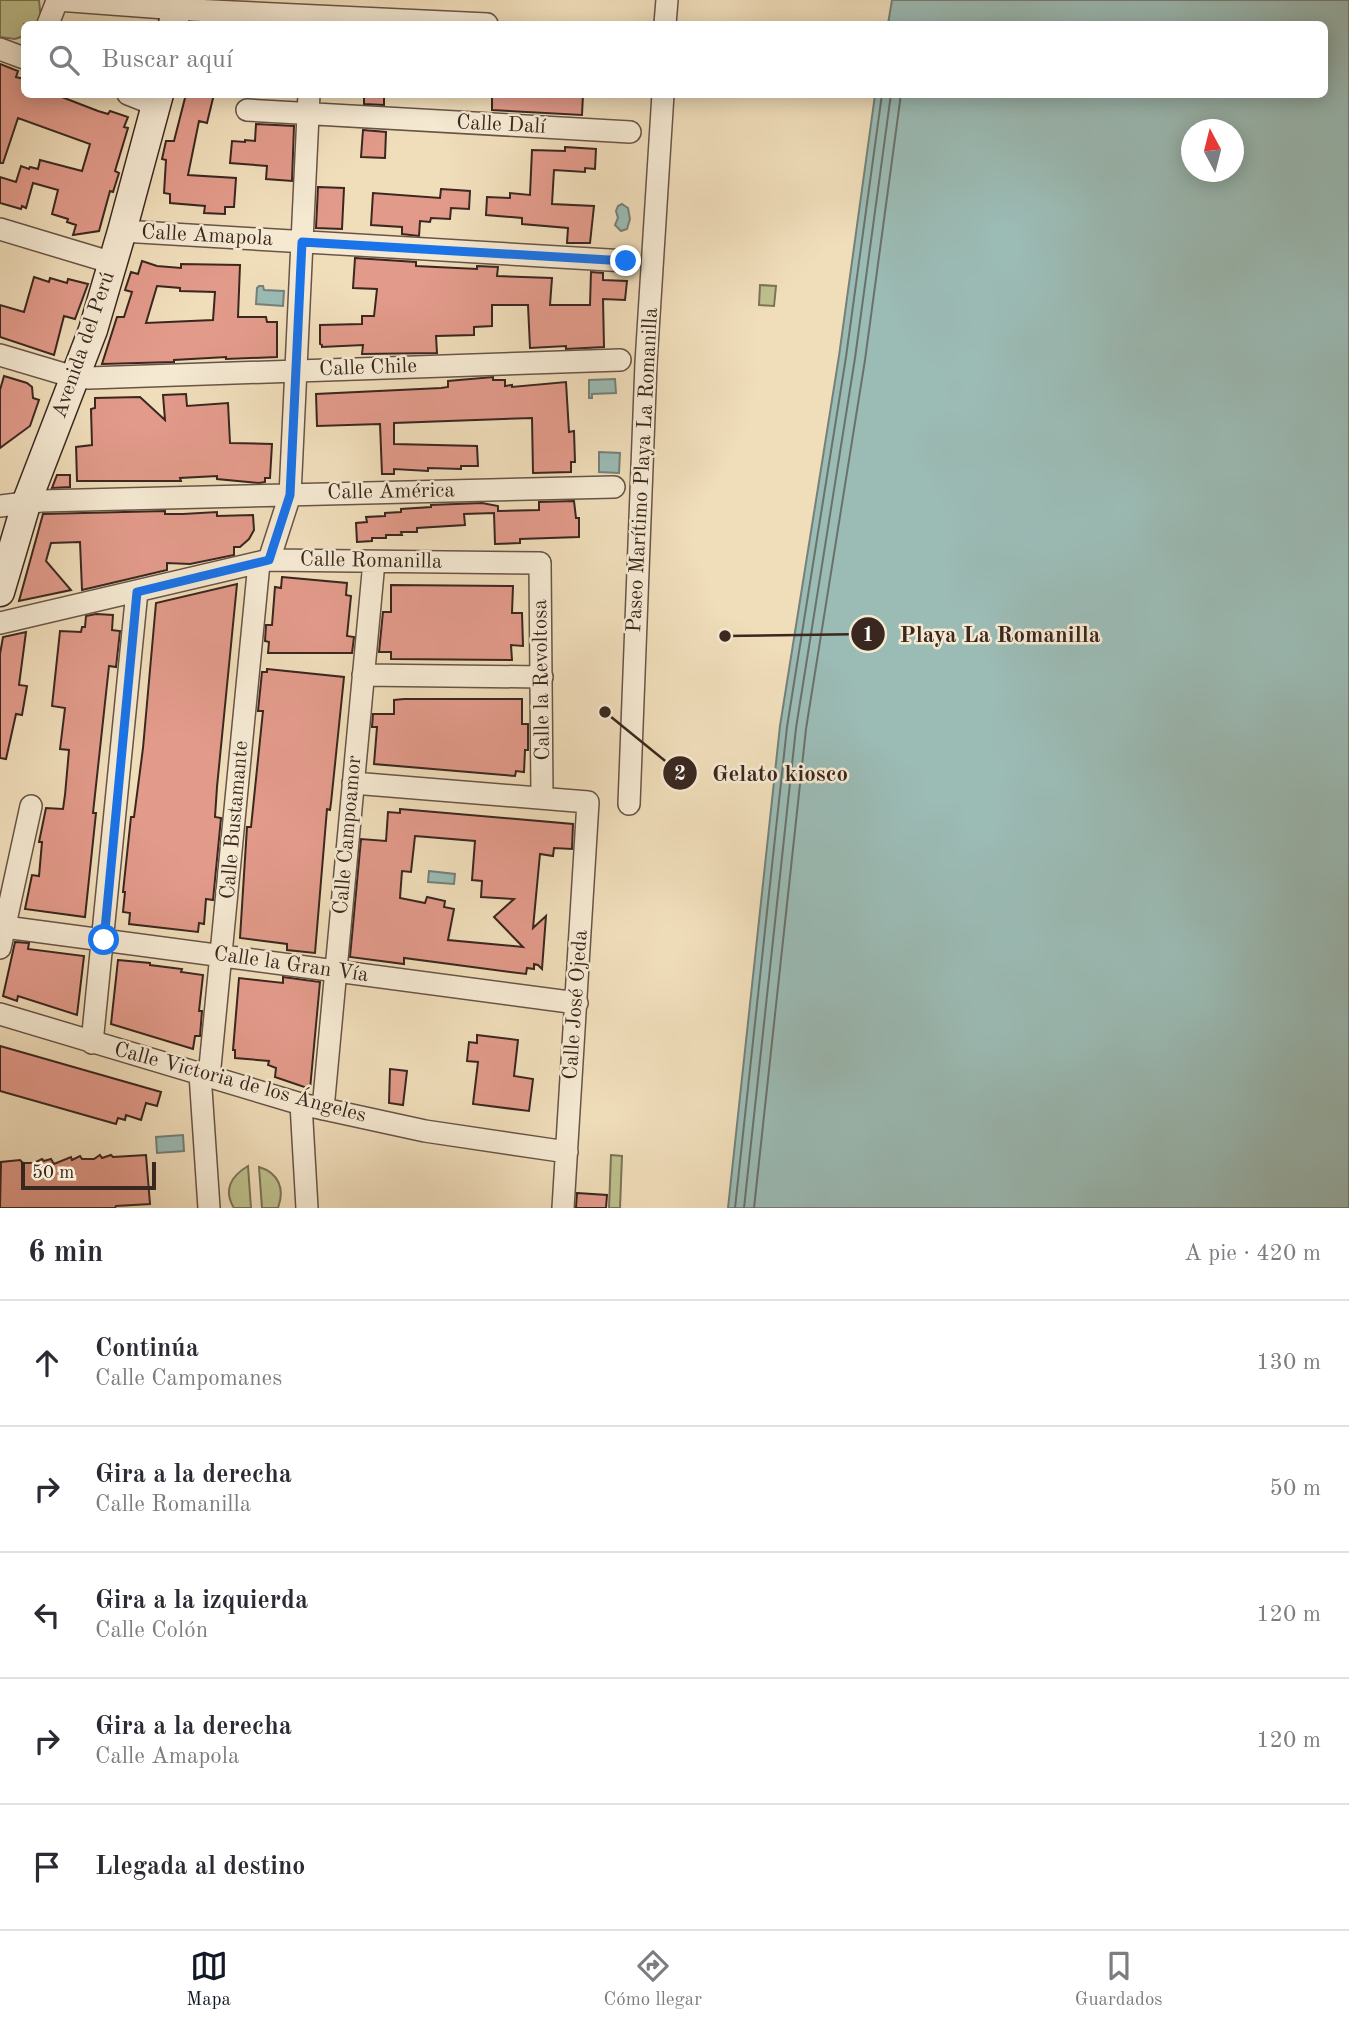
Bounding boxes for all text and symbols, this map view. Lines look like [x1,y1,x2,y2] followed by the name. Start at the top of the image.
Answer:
[21,21,1328,98] search box
[45,41,83,79] icon: search
[101,47,233,73] text: Buscar aquí
[456,112,547,138] street label: Calle Dalí
[1181,119,1244,182] north arrow
[141,222,273,250] street label: Calle Amapola
[610,245,641,276] route end
[49,269,119,421] street label: Avenida del Perú
[624,307,662,633] street label: Paseo Marítimo Playa La Romanilla
[319,356,417,380] street label: Calle Chile
[327,480,455,504] street label: Calle América
[300,549,442,573] street label: Calle Romanilla
[530,599,554,761] street label: Calle la Revoltosa
[850,612,1114,656] callout: Playa La Romanilla
[899,624,1101,647] text: Playa La Romanilla
[862,625,874,646] text: 1
[218,740,252,900] street label: Calle Bustamante
[663,751,862,795] callout: Gelato kiosco
[331,754,365,916] street label: Calle Campoamor
[712,763,848,786] text: Gelato kiosco
[674,764,686,785] text: 2
[88,924,119,955] route start
[560,929,592,1081] street label: Calle José Ojeda
[212,944,370,986] street label: Calle la Gran Vía
[112,1035,369,1127] street label: Calle Victoria de los Ángeles
[21,1159,156,1191] scale bar
[32,1164,74,1183] text: 50 m
[28,1238,103,1268] text: 6 min
[1184,1242,1321,1265] text: A pie · 420 m
[95,1336,199,1362] text: Continúa
[28,1344,66,1382] icon: ahead
[1256,1351,1321,1374] text: 130 m
[95,1367,282,1390] text: Calle Campomanes
[95,1462,292,1488] text: Gira a la derecha
[28,1470,66,1508] icon: right
[1270,1477,1321,1500] text: 50 m
[95,1493,251,1516] text: Calle Romanilla
[95,1588,308,1614] text: Gira a la izquierda
[28,1596,66,1634] icon: left
[1256,1603,1321,1626] text: 120 m
[95,1619,208,1642] text: Calle Colón
[95,1714,292,1740] text: Gira a la derecha
[28,1722,66,1760] icon: right
[1256,1729,1321,1752] text: 120 m
[95,1745,239,1768] text: Calle Amapola
[28,1848,66,1886] icon: arrive
[95,1854,305,1880] text: Llegada al destino
[186,1947,231,2012] tab: Mapa
[604,1947,702,2012] tab: Cómo llegar
[1075,1947,1163,2012] tab: Guardados

